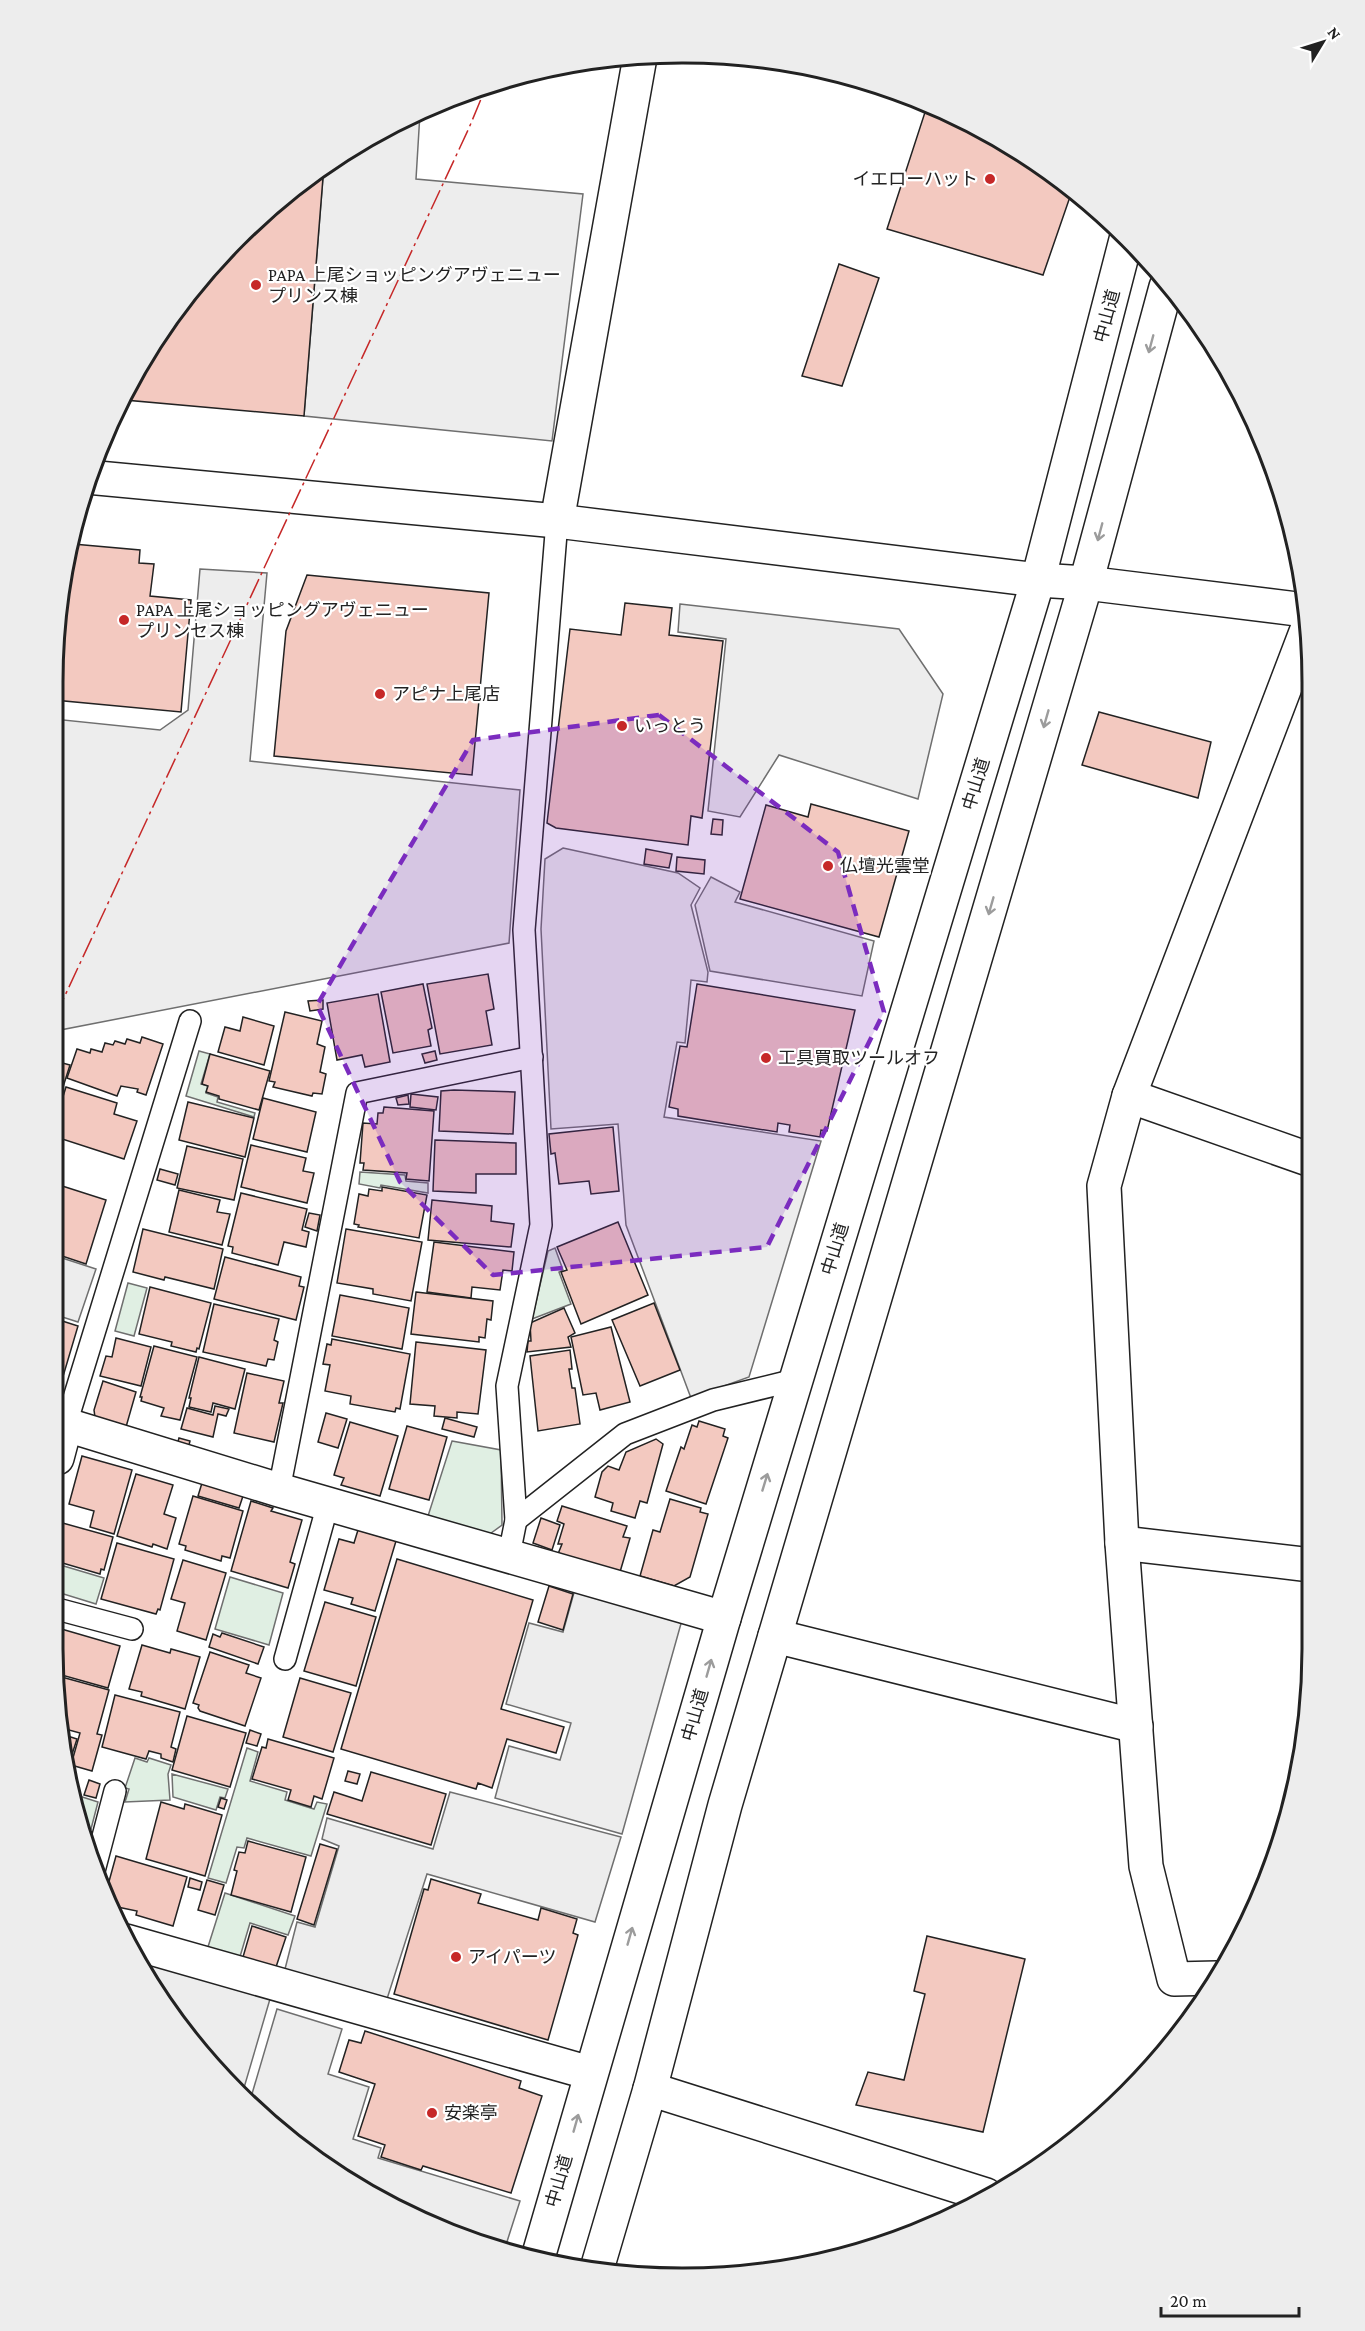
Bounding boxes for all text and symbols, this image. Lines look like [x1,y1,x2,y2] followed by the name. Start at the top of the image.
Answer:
[1293,12,1353,72] north arrow
[1324,24,1345,43] text: N
[853,169,978,189] place label: イエローハット
[983,172,997,186] marker: イエローハット
[268,265,561,306] place label: PAPA 上尾ショッピングアヴェニュー プリンス棟
[249,278,263,292] marker: PAPA 上尾ショッピングアヴェニュー プリンス棟
[1090,287,1124,345] street label: 中山道
[1145,334,1156,353] one-way arrow
[1094,522,1105,541] one-way arrow
[136,600,429,641] place label: PAPA 上尾ショッピングアヴェニュー プリンセス棟
[117,613,131,627] marker: PAPA 上尾ショッピングアヴェニュー プリンセス棟
[392,684,500,704] place label: アピナ上尾店
[373,687,387,701] marker: アピナ上尾店
[1040,709,1051,728] one-way arrow
[634,716,706,736] place label: いっとう
[615,719,629,733] marker: いっとう
[959,755,993,813] street label: 中山道
[840,856,930,876] place label: 仏壇光雲堂
[821,859,835,873] marker: 仏壇光雲堂
[985,896,996,915] one-way arrow
[778,1048,940,1068] place label: 工具買取ツールオフ
[759,1051,773,1065] marker: 工具買取ツールオフ
[818,1220,852,1278] street label: 中山道
[760,1473,771,1492] one-way arrow
[704,1659,715,1678] one-way arrow
[678,1686,712,1744] street label: 中山道
[625,1927,636,1946] one-way arrow
[468,1947,556,1967] place label: アイパーツ
[449,1950,463,1964] marker: アイパーツ
[444,2103,498,2123] place label: 安楽亭
[425,2106,439,2120] marker: 安楽亭
[571,2114,582,2133] one-way arrow
[542,2152,576,2210] street label: 中山道
[1161,2280,1299,2318] scale bar
[1170,2291,1207,2311] text: 20 m

